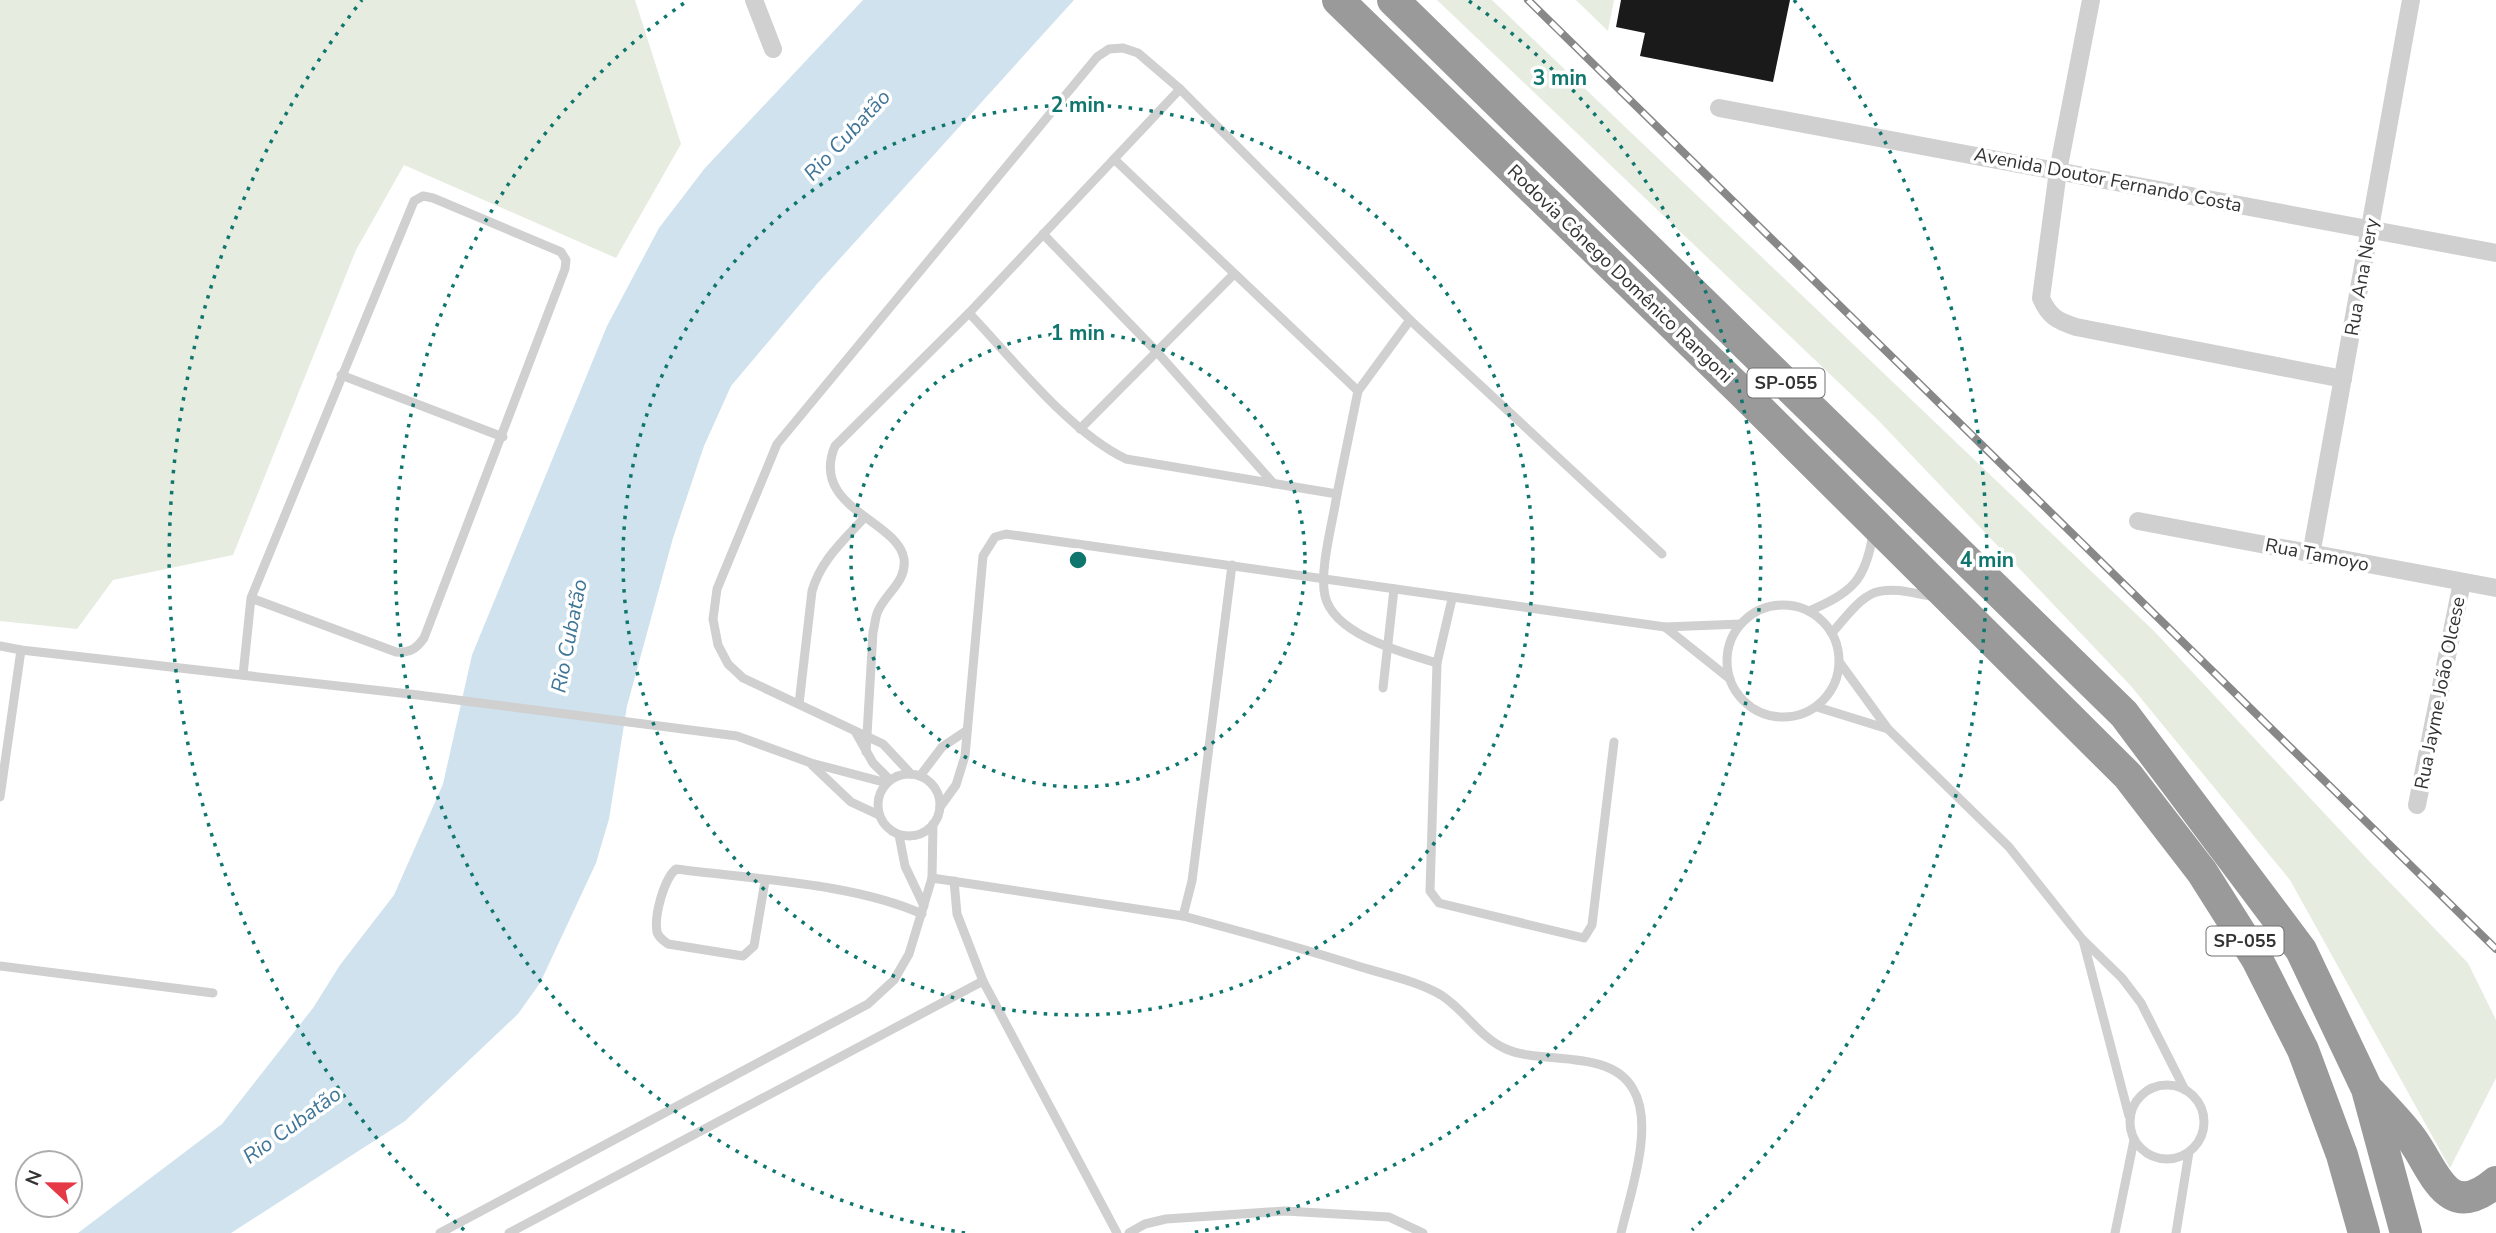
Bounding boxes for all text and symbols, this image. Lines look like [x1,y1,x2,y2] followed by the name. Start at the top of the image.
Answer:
[1533,64,1587,92] text: 3 min
[797,83,897,187] water label: Rio Cubatão
[1051,91,1105,119] text: 2 min
[1972,141,2244,219] street label: Avenida Doutor Fernando Costa
[1501,159,1739,389] street label: Rodovia Cônego Domênico Rangoni
[2339,216,2385,338] street label: Rua Ana Nery
[1051,319,1105,347] text: 1 min
[1748,368,1824,398] road number: SP-055
[2263,532,2371,578] street label: Rua Tamoyo
[1960,546,2014,574] text: 4 min
[1066,548,1090,572] centre of rings
[544,577,594,695] water label: Rio Cubatão
[2409,594,2471,792] street label: Rua Jayme João Olcese
[2206,926,2284,956] road number: SP-055
[237,1080,347,1170] water label: Rio Cubatão
[14,1149,84,1219] north arrow
[19,1167,49,1189] text: N

